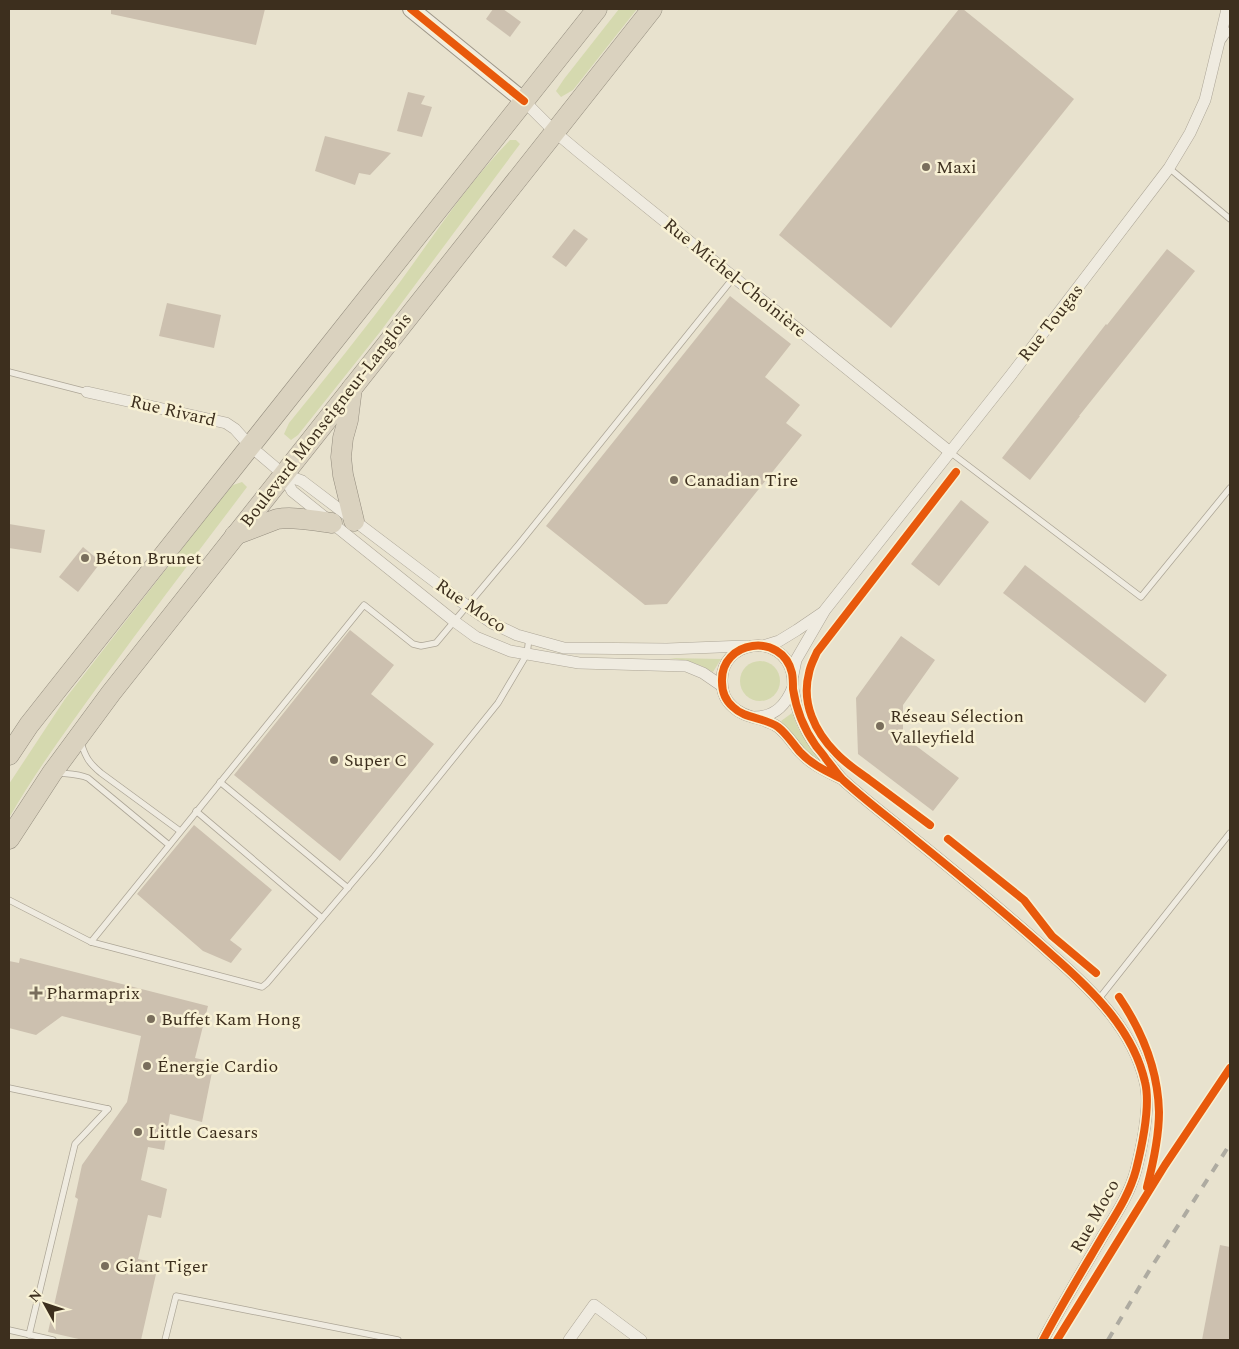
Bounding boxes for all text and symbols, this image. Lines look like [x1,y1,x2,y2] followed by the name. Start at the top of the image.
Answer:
[936,154,977,181] place label: Maxi
[920,161,932,173] marker: Maxi
[658,212,812,344] street label: Rue Michel-Choinière
[1012,278,1090,368] street label: Rue Tougas
[234,307,418,533] street label: Boulevard Monseigneur-Langlois
[127,388,219,434] street label: Rue Rivard
[684,467,798,494] place label: Canadian Tire
[668,474,680,486] marker: Canadian Tire
[95,545,201,572] place label: Béton Brunet
[79,552,91,564] marker: Béton Brunet
[430,572,512,640] street label: Rue Moco
[890,703,1024,751] place label: Réseau Sélection Valleyfield
[874,720,886,732] marker: Réseau Sélection Valleyfield
[344,747,407,774] place label: Super C
[328,754,340,766] marker: Super C
[46,980,140,1007] place label: Pharmaprix
[30,987,42,999] marker: Pharmaprix
[161,1006,301,1033] place label: Buffet Kam Hong
[145,1013,157,1025] marker: Buffet Kam Hong
[157,1053,278,1080] place label: Énergie Cardio
[141,1060,153,1072] marker: Énergie Cardio
[148,1119,258,1146] place label: Little Caesars
[132,1126,144,1138] marker: Little Caesars
[1064,1174,1126,1258] street label: Rue Moco
[115,1253,208,1280] place label: Giant Tiger
[99,1260,111,1272] marker: Giant Tiger
[20,1279,70,1329] north arrow
[24,1285,47,1307] text: N

